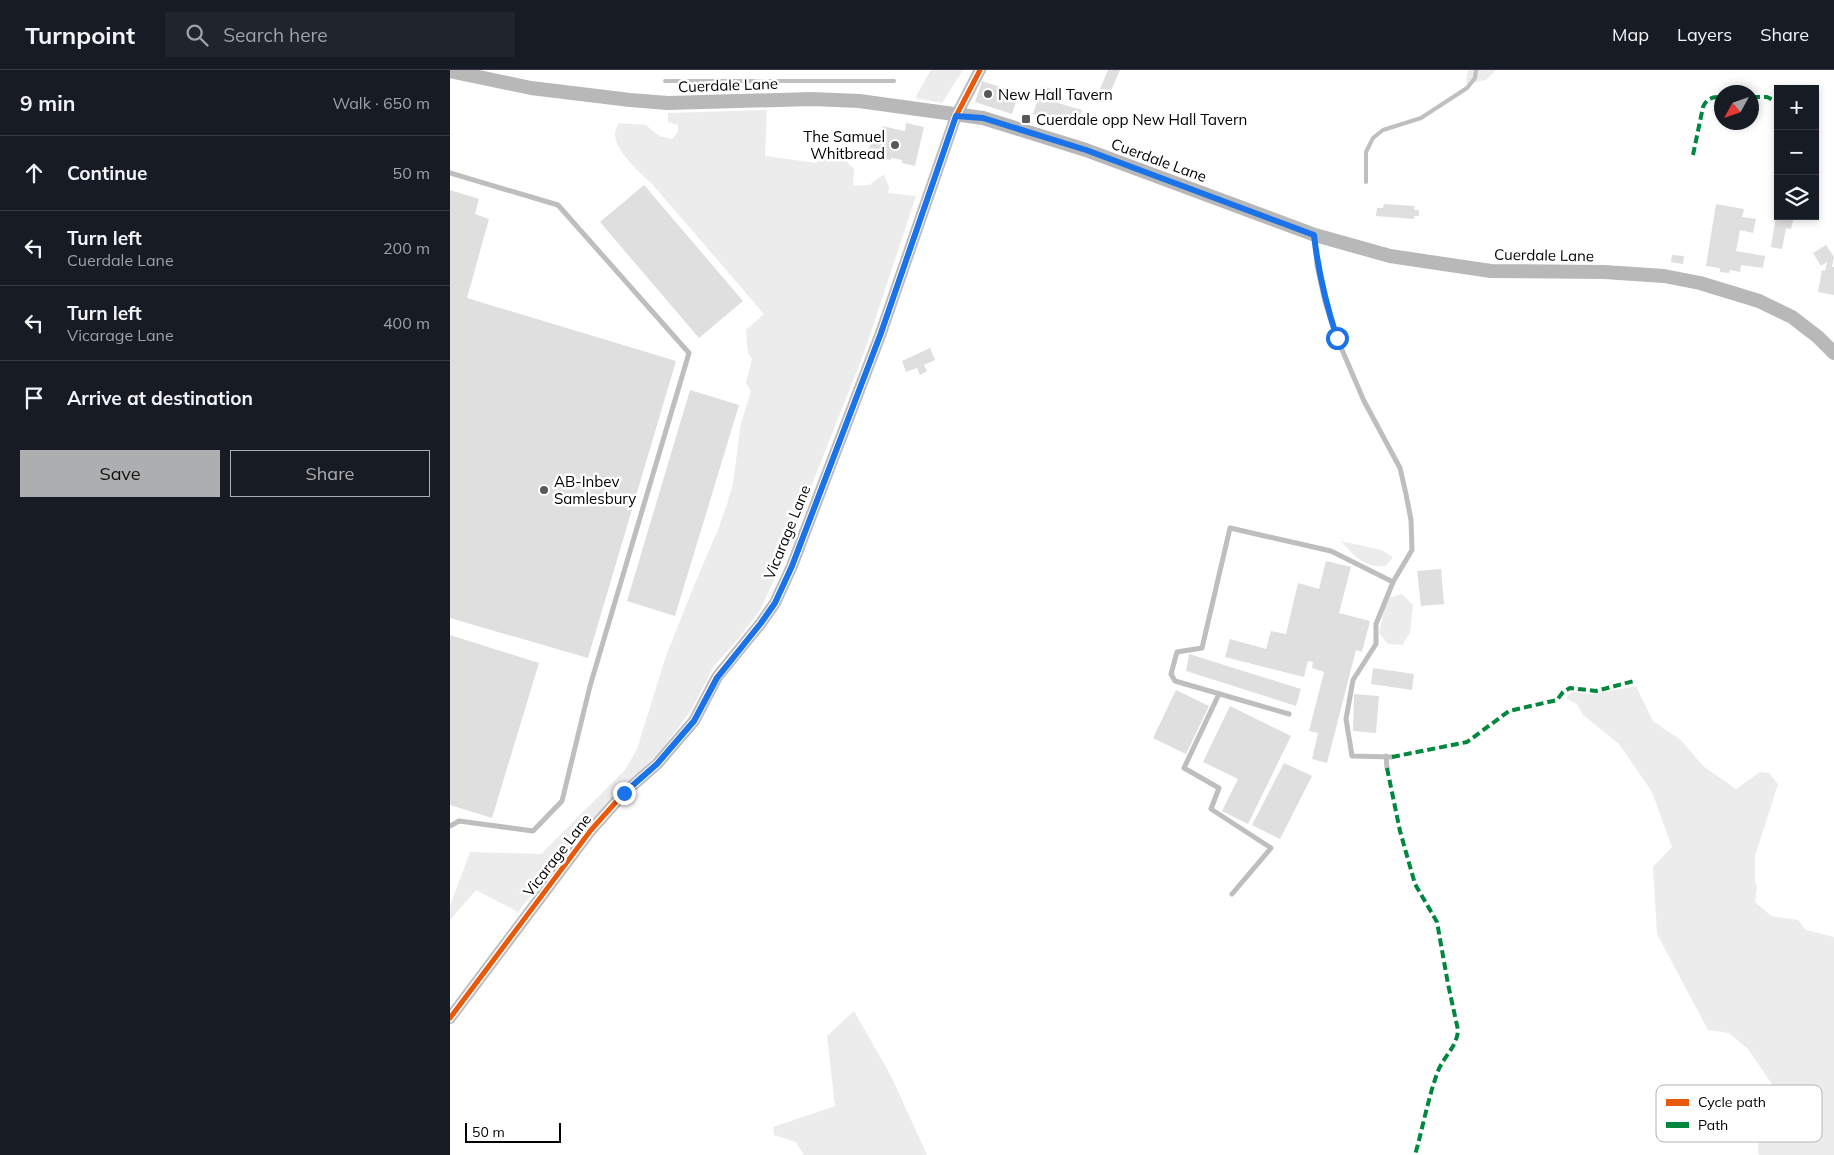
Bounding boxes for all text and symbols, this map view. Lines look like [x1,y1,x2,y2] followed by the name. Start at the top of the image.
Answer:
[165,12,515,57] search box
[25,20,135,50] text: Turnpoint
[183,21,211,49] icon: search
[223,23,328,47] text: Search here
[1612,23,1649,46] text: Map
[1677,23,1732,46] text: Layers
[1760,23,1809,46] text: Share
[678,74,778,96] street label: Cuerdale Lane
[998,85,1113,104] place label: New Hall Tavern
[1714,85,1759,130] north arrow
[1774,85,1819,220] map controls
[1774,85,1819,130] button: +
[982,88,994,100] marker: New Hall Tavern
[20,90,75,116] text: 9 min
[332,93,430,113] text: Walk · 650 m
[1036,110,1247,129] place label: Cuerdale opp New Hall Tavern
[1020,113,1032,125] marker: Cuerdale opp New Hall Tavern
[803,127,885,163] place label: The Samuel Whitbread
[1774,130,1819,175] button: −
[1109,134,1209,186] street label: Cuerdale Lane
[889,139,901,151] marker: The Samuel Whitbread
[20,159,48,187] icon: ahead
[67,161,147,185] text: Continue
[393,163,430,183] text: 50 m
[1774,175,1819,220] button: layers
[67,226,142,250] text: Turn left
[20,234,48,262] icon: left
[383,238,430,258] text: 200 m
[1494,245,1594,265] street label: Cuerdale Lane
[67,250,174,270] text: Cuerdale Lane
[67,301,142,325] text: Turn left
[20,309,48,337] icon: left
[383,313,430,333] text: 400 m
[67,325,174,345] text: Vicarage Lane
[1326,327,1349,350] route start
[20,384,48,412] icon: arrive
[67,386,253,410] text: Arrive at destination
[20,450,220,497] button: Save
[230,450,430,497] button: Share
[554,472,636,508] place label: AB-Inbev Samlesbury
[759,482,815,582] street label: Vicarage Lane
[538,484,550,496] marker: AB-Inbev Samlesbury
[613,782,636,805] route end
[519,810,595,900] street label: Vicarage Lane
[1656,1085,1822,1142] legend
[1698,1093,1766,1111] text: Cycle path
[1698,1116,1728,1134] text: Path
[465,1120,561,1143] scale bar
[472,1123,505,1141] text: 50 m

